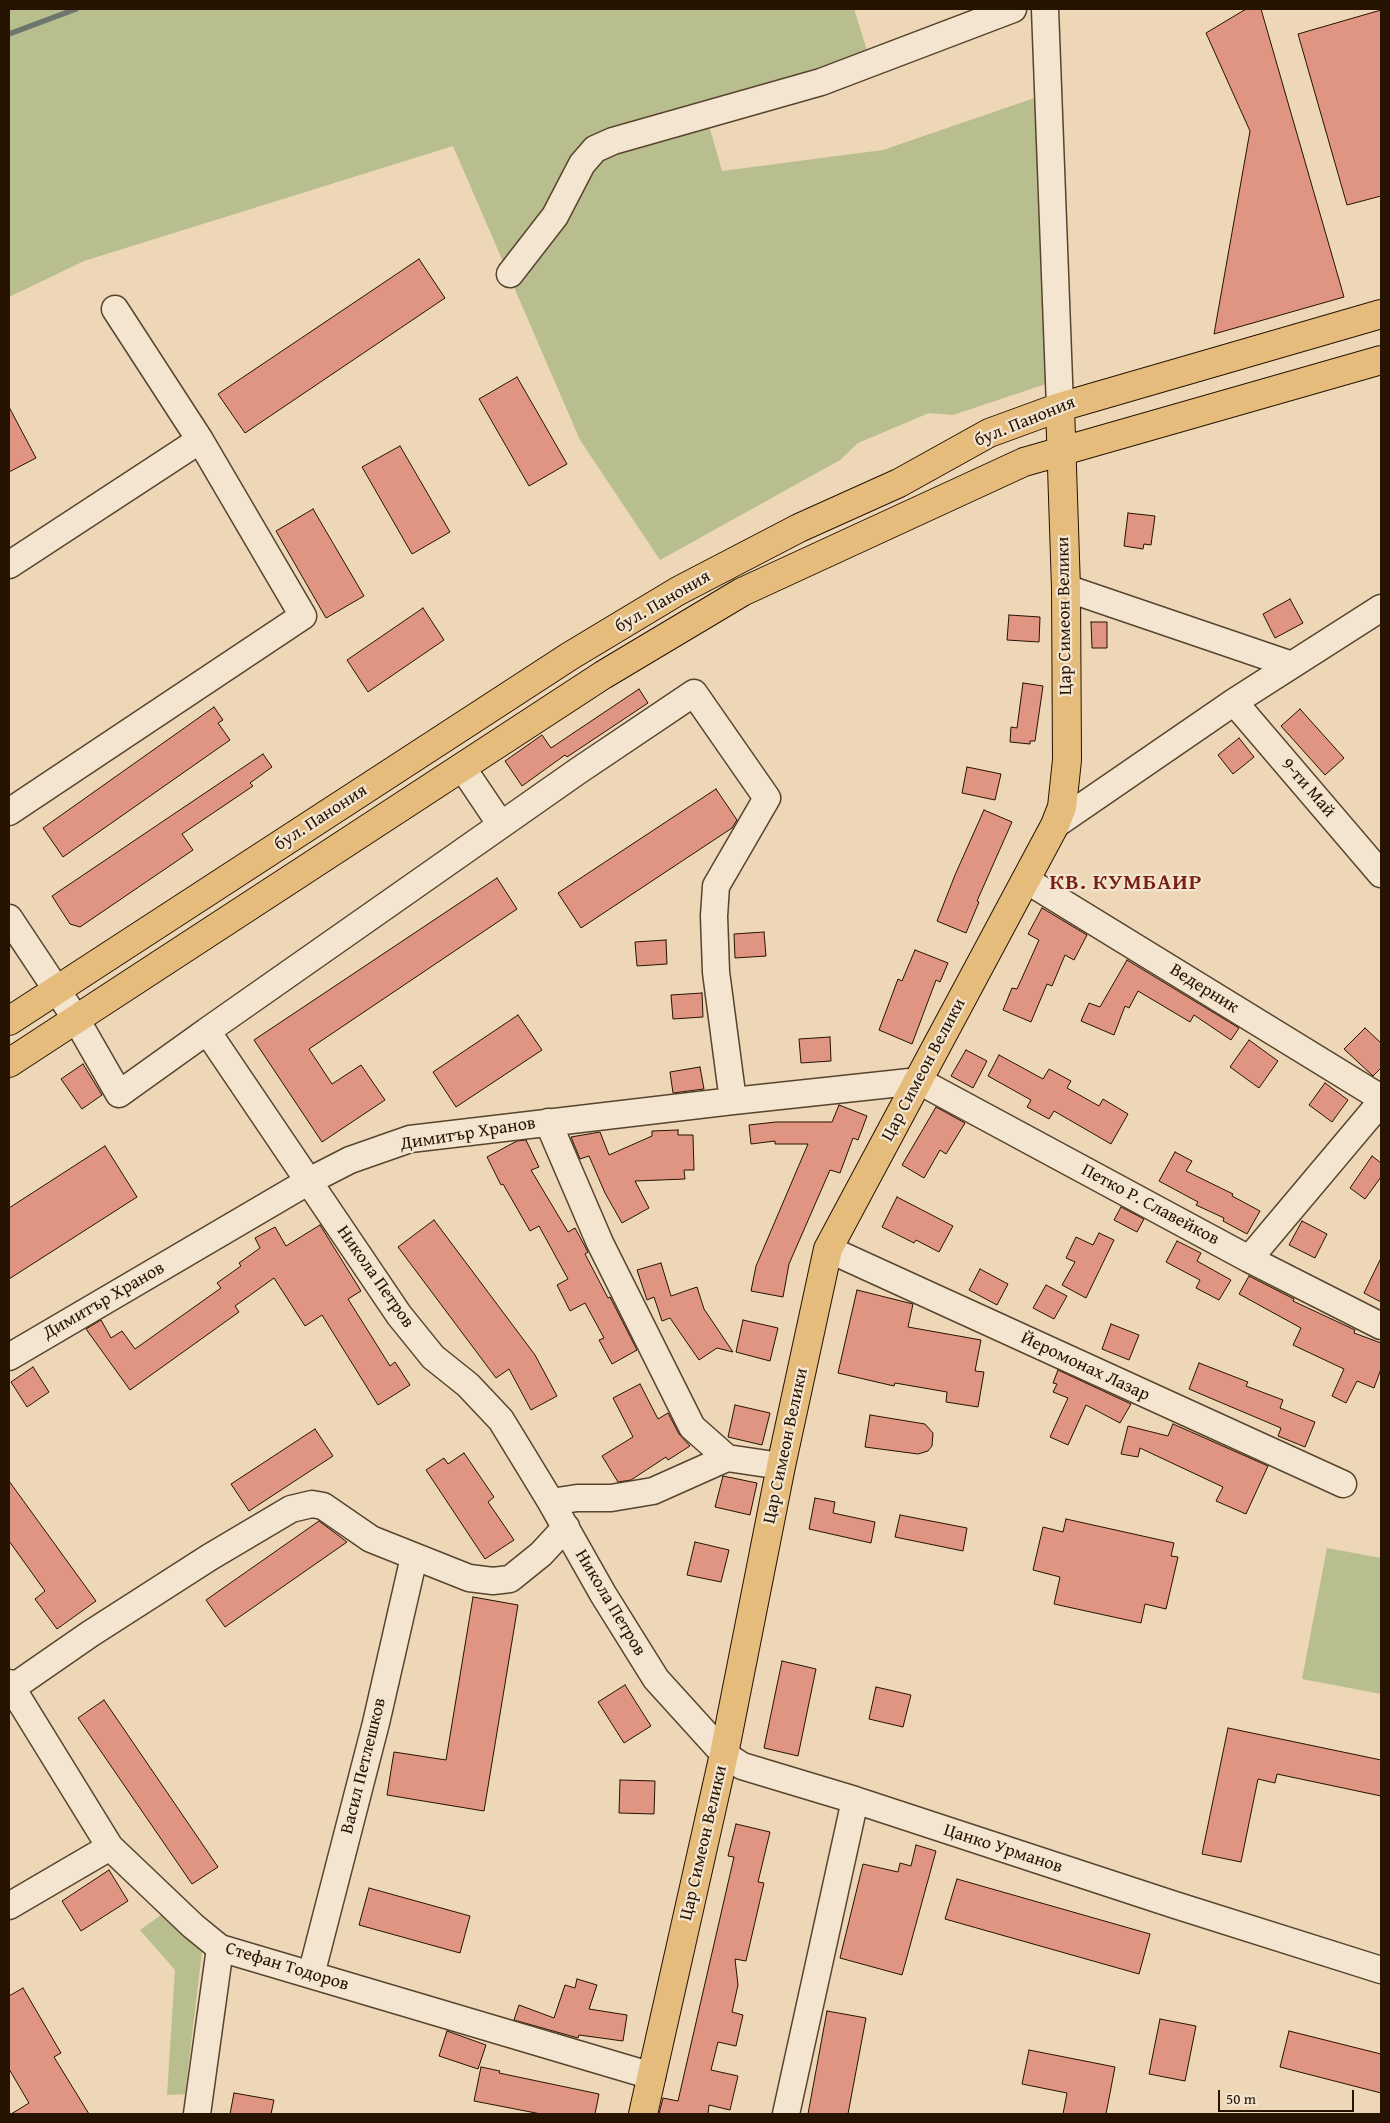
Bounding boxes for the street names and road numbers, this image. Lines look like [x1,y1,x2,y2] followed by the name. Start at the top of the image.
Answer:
[971,392,1079,452] street label: бул. Панония
[1053,537,1077,695] street label: Цар Симеон Велики
[611,566,715,638] street label: бул. Панония
[1276,754,1340,822] street label: 9-ти Май
[270,780,372,856] street label: бул. Панония
[1166,959,1242,1019] street label: Ведерник
[877,995,971,1145] street label: Цар Симеон Велики
[399,1113,537,1155] street label: Димитър Хранов
[1077,1160,1223,1250] street label: Петко Р. Славейков
[332,1222,418,1332] street label: Никола Петров
[39,1258,169,1344] street label: Димитър Хранов
[1017,1328,1153,1406] street label: Йеромонах Лазар
[759,1366,813,1526] street label: Цар Симеон Велики
[570,1546,650,1660] street label: Никола Петров
[337,1696,391,1836] street label: Васил Петлешков
[676,1763,732,1923] street label: Цар Симеон Велики
[941,1820,1065,1878] street label: Цанко Урманов
[223,1938,351,1996] street label: Стефан Тодоров

